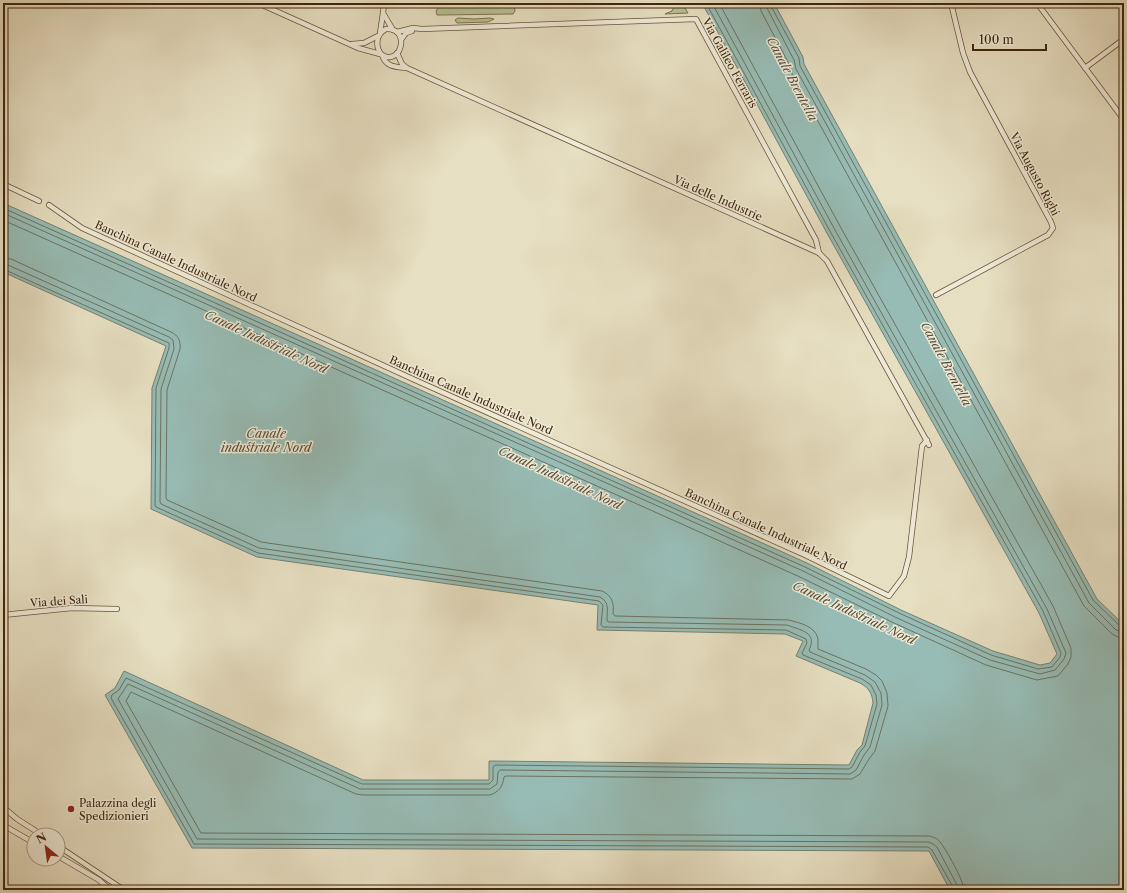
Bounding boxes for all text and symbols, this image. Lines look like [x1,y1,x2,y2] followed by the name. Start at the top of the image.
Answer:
[699,15,761,111] street label: Via Galileo Ferraris
[973,26,1046,52] scale bar
[979,32,1014,47] text: 100 m
[764,34,821,123] water label: Canale Brentella
[1007,129,1063,219] street label: Via Augusto Righi
[671,172,765,224] street label: Via delle Industrie
[93,217,260,305] street label: Banchina Canale Industriale Nord
[202,307,332,377] water label: Canale Industriale Nord
[918,319,975,408] water label: Canale Brentella
[387,353,555,438] street label: Banchina Canale Industriale Nord
[221,426,313,455] water label: Canale industriale Nord
[496,443,626,513] water label: Canale Industriale Nord
[683,485,850,573] street label: Banchina Canale Industriale Nord
[790,578,920,648] water label: Canale Industriale Nord
[29,592,89,610] street label: Via dei Sali
[79,796,157,823] place label: Palazzina degli Spedizionieri
[66,804,76,814] marker: Palazzina degli Spedizionieri
[26,827,66,867] north arrow
[34,830,49,847] text: N

